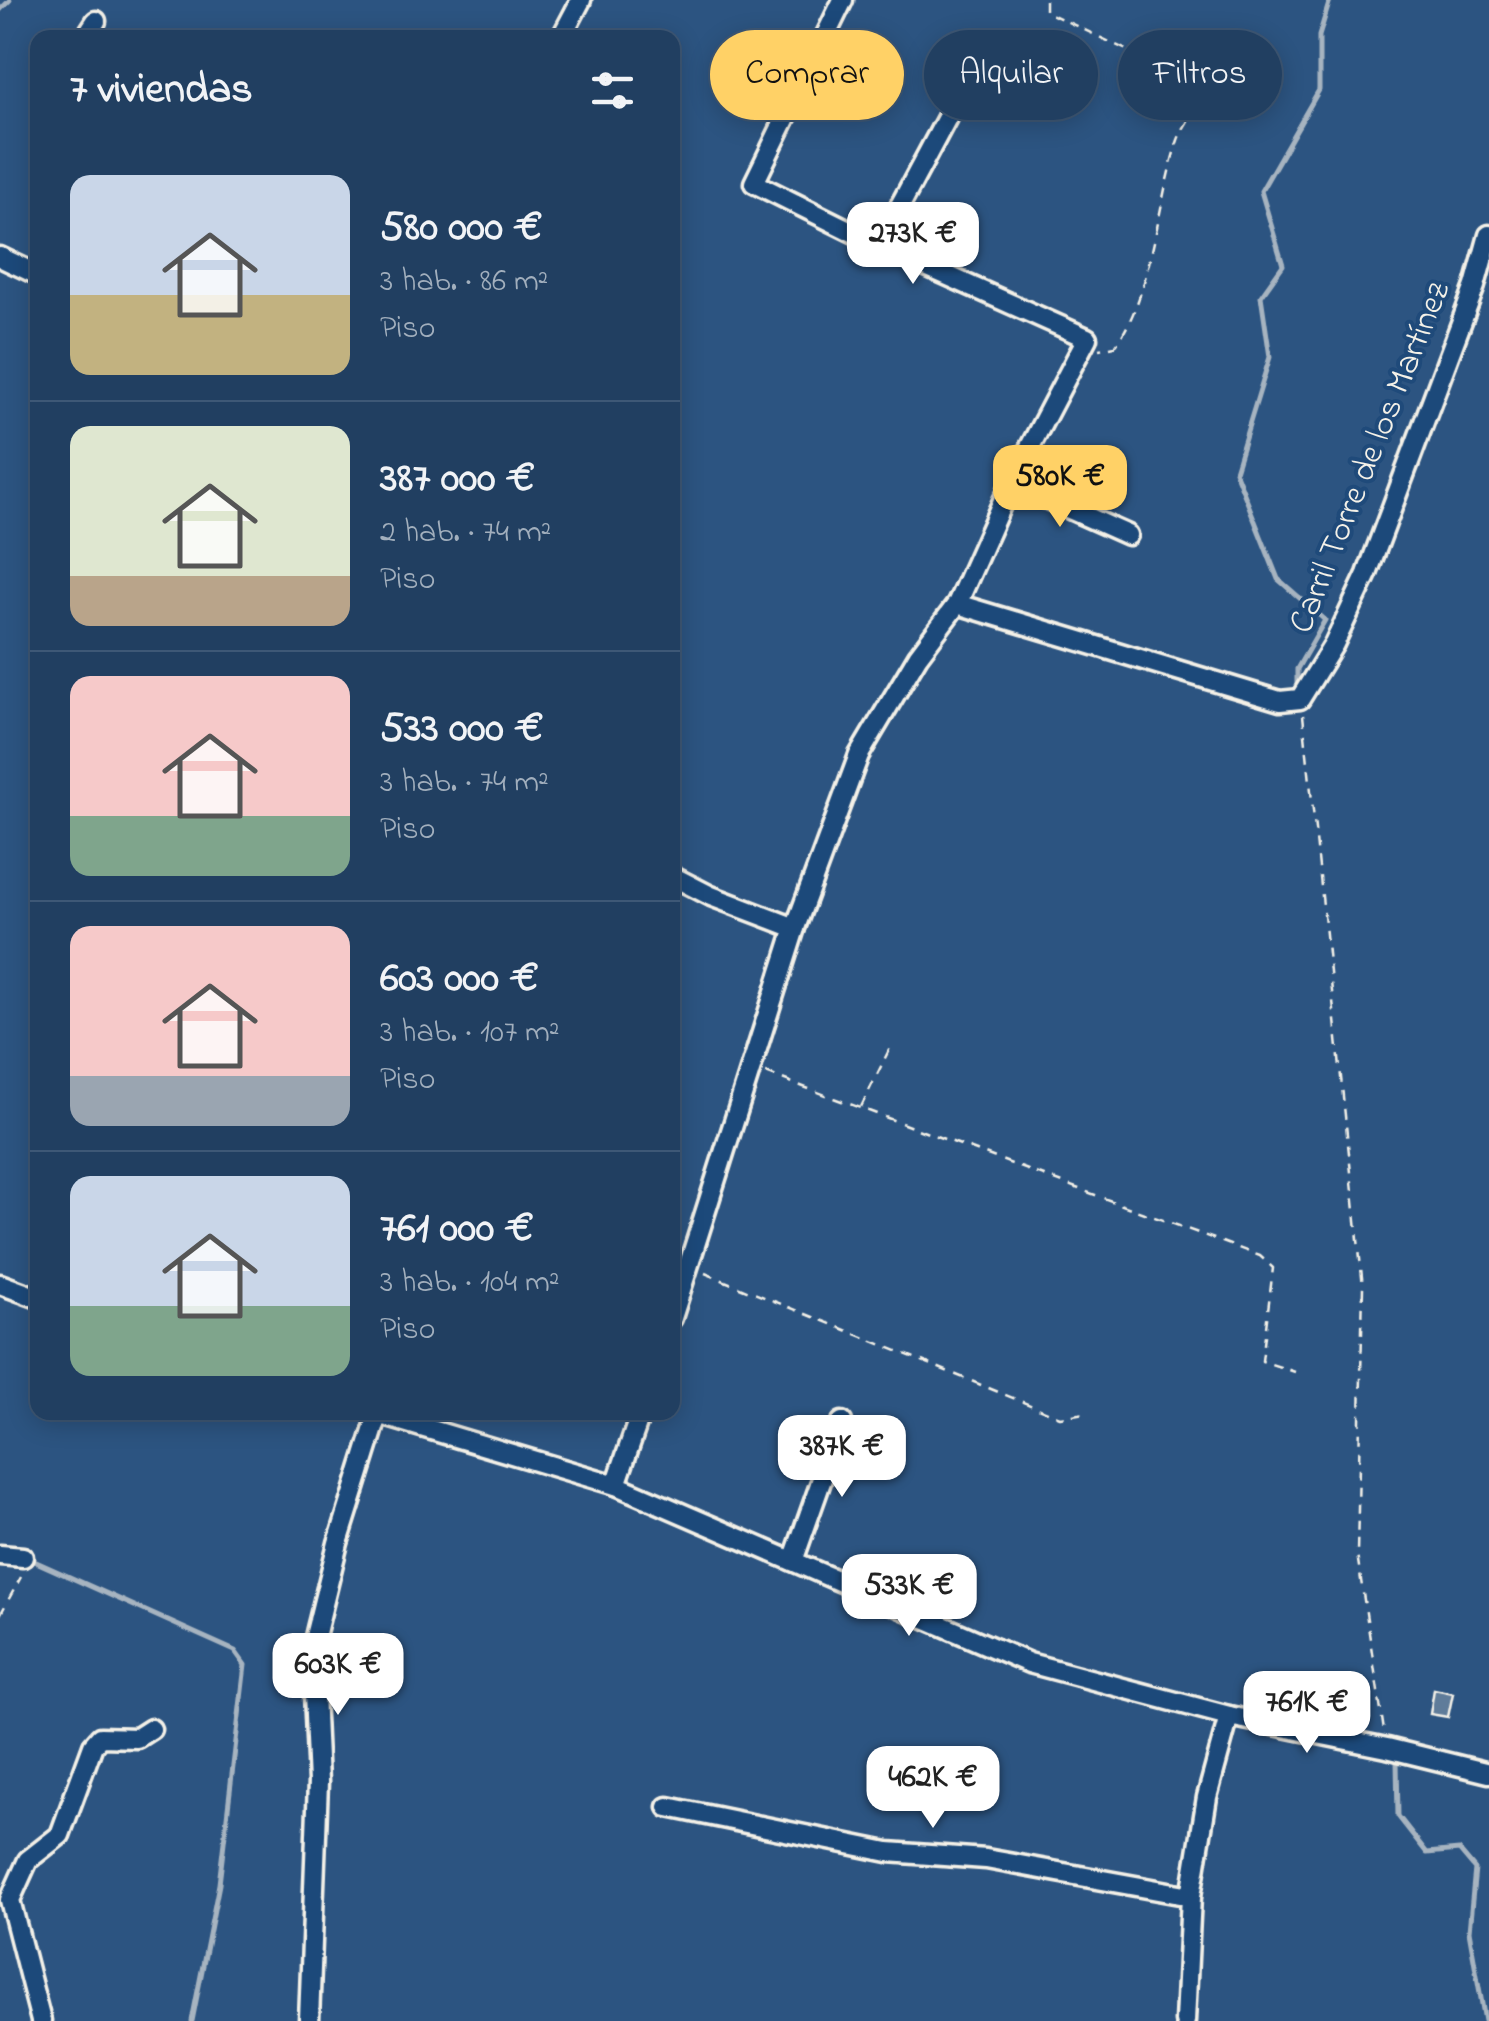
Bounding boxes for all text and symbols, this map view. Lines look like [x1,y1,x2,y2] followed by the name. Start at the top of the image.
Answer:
[710,30,904,120] chip: Comprar
[924,30,1098,120] chip: Alquilar
[1118,30,1282,120] chip: Filtros
[70,60,253,121] text: 7 viviendas
[585,63,640,118] icon: filters
[380,198,543,259] text: 580 000 €
[832,202,994,287] pin: 273K €
[869,211,957,258] text: 273K €
[150,215,270,335] icon: home
[380,259,548,306] text: 3 hab. · 86 m²
[1277,274,1465,641] street label: Carril Torre de los Martínez
[380,306,435,353] text: Piso
[979,445,1141,530] pin: 580K €
[380,449,535,510] text: 387 000 €
[1015,454,1105,501] text: 580K €
[150,466,270,586] icon: home
[380,510,551,557] text: 2 hab. · 74 m²
[380,557,435,604] text: Piso
[380,699,543,760] text: 533 000 €
[150,716,270,836] icon: home
[380,760,549,807] text: 3 hab. · 74 m²
[380,807,435,854] text: Piso
[380,949,539,1010] text: 603 000 €
[150,966,270,1086] icon: home
[380,1010,559,1057] text: 3 hab. · 107 m²
[380,1057,435,1104] text: Piso
[380,1199,534,1260] text: 761 000 €
[150,1216,270,1336] icon: home
[380,1260,559,1307] text: 3 hab. · 104 m²
[380,1307,435,1354] text: Piso
[761,1415,923,1500] pin: 387K €
[800,1424,884,1471] text: 387K €
[828,1554,990,1639] pin: 533K €
[864,1563,954,1610] text: 533K €
[257,1633,419,1718] pin: 603K €
[295,1642,381,1689] text: 603K €
[1226,1671,1388,1756] pin: 761K €
[1265,1680,1349,1727] text: 761K €
[852,1746,1014,1831] pin: 462K €
[889,1755,978,1802] text: 462K €

